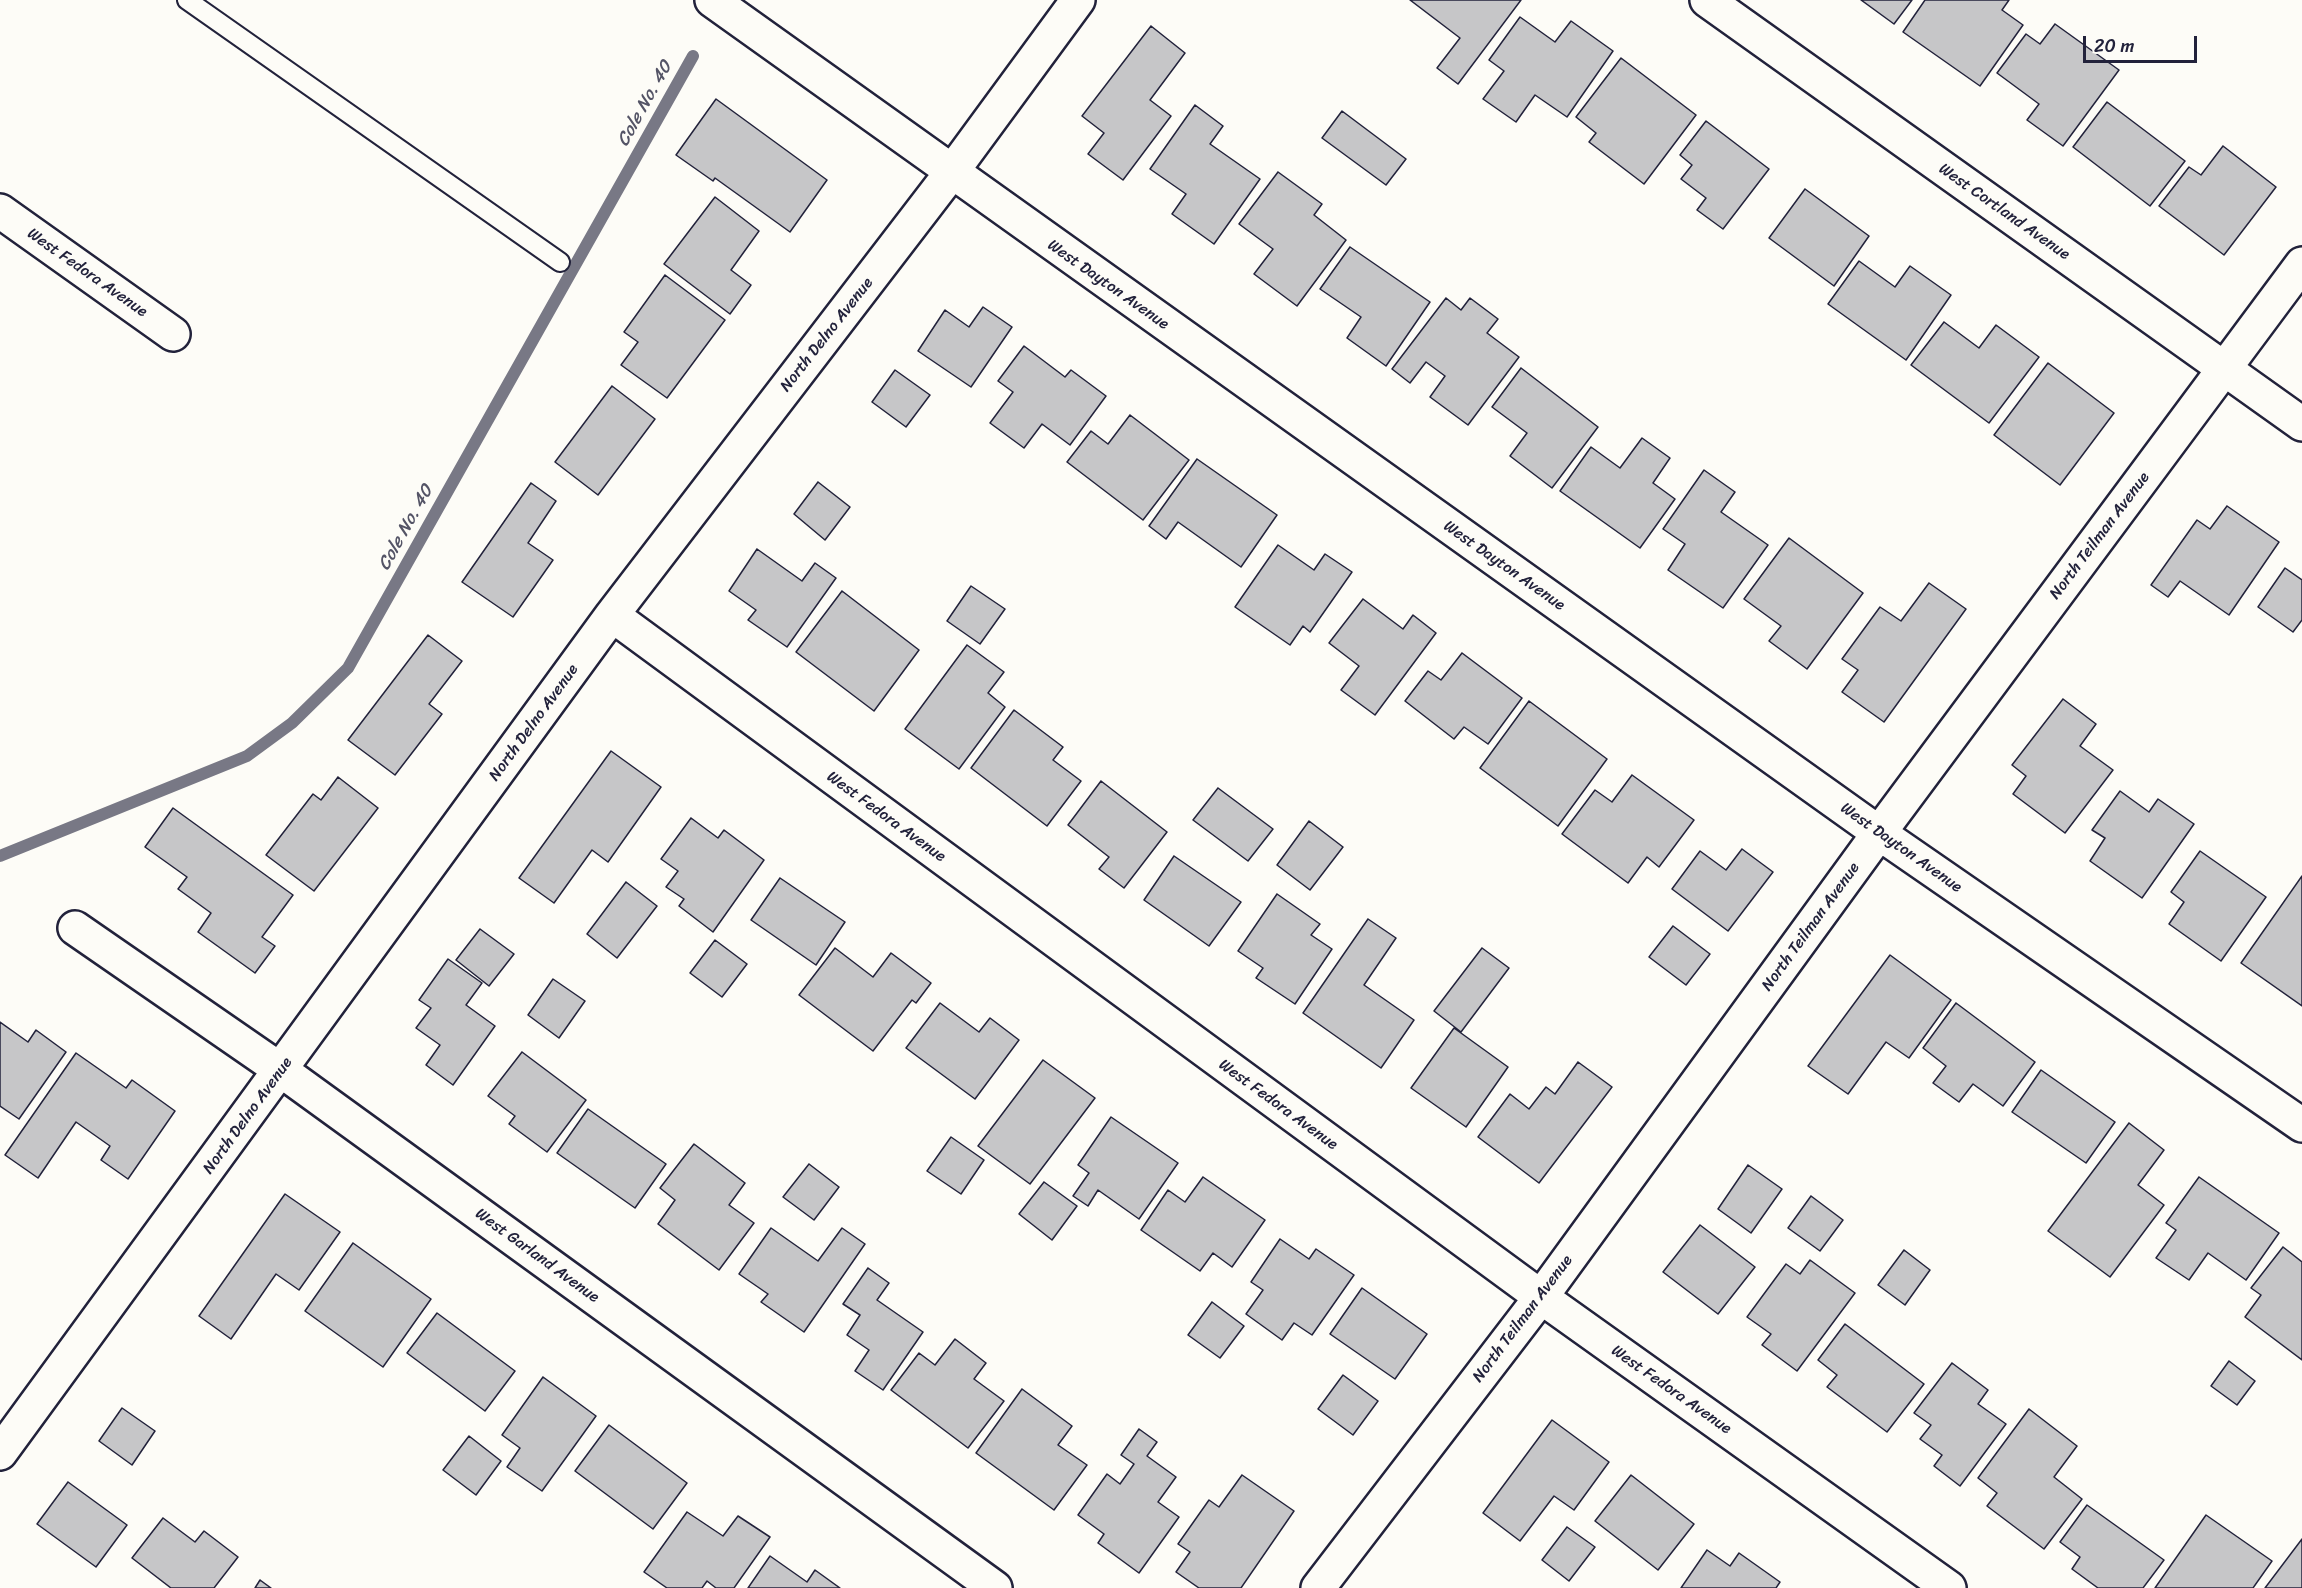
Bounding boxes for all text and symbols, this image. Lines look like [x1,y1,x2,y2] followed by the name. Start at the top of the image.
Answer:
[2086,24,2200,62] scale bar
[2094,30,2134,62] text: 20 m
[613,58,677,150] water label: Cole No. 40
[1935,160,2073,264] street label: West Cortland Avenue
[23,224,151,322] street label: West Fedora Avenue
[1044,236,1172,334] street label: West Dayton Avenue
[776,274,878,396] street label: North Delno Avenue
[2046,469,2154,603] street label: North Teilman Avenue
[374,482,438,574] water label: Cole No. 40
[1440,517,1568,615] street label: West Dayton Avenue
[485,661,583,785] street label: North Delno Avenue
[823,767,949,867] street label: West Fedora Avenue
[1837,799,1965,897] street label: West Dayton Avenue
[1758,859,1864,995] street label: North Teilman Avenue
[199,1054,297,1178] street label: North Delno Avenue
[1215,1055,1341,1155] street label: West Fedora Avenue
[471,1205,603,1307] street label: West Garland Avenue
[1469,1252,1577,1386] street label: North Teilman Avenue
[1607,1341,1735,1439] street label: West Fedora Avenue

